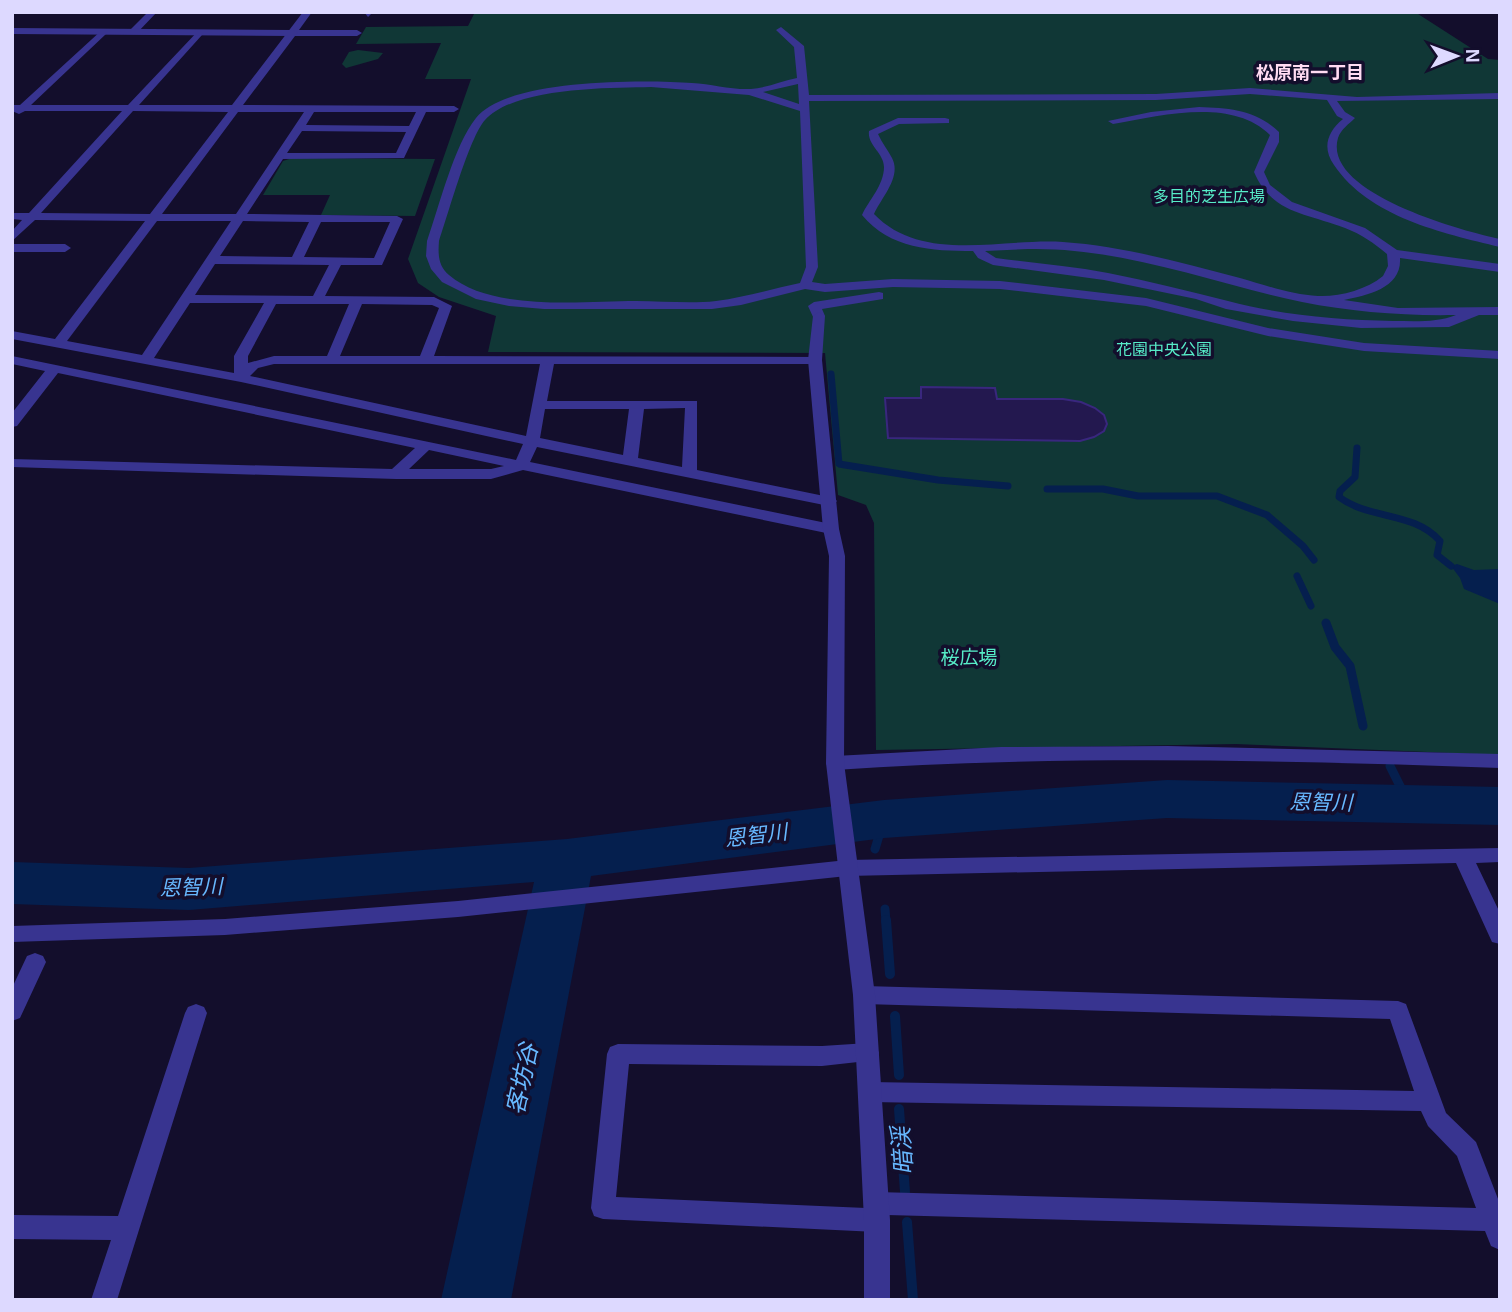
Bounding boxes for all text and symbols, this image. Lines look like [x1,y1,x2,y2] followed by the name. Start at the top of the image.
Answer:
[1421,21,1491,91] north arrow
[1462,49,1483,63] text: N
[1256,63,1364,83] district label: 松原南一丁目
[1153,188,1265,205] park label: 多目的芝生広場
[1116,341,1212,358] park label: 花園中央公園
[940,647,998,668] park label: 桜広場
[1289,790,1355,814] water label: 恩智川
[723,820,791,850] water label: 恩智川
[159,874,225,900] water label: 恩智川
[501,1039,543,1117] water label: 客坊谷
[887,1123,917,1176] water label: 暗渓

